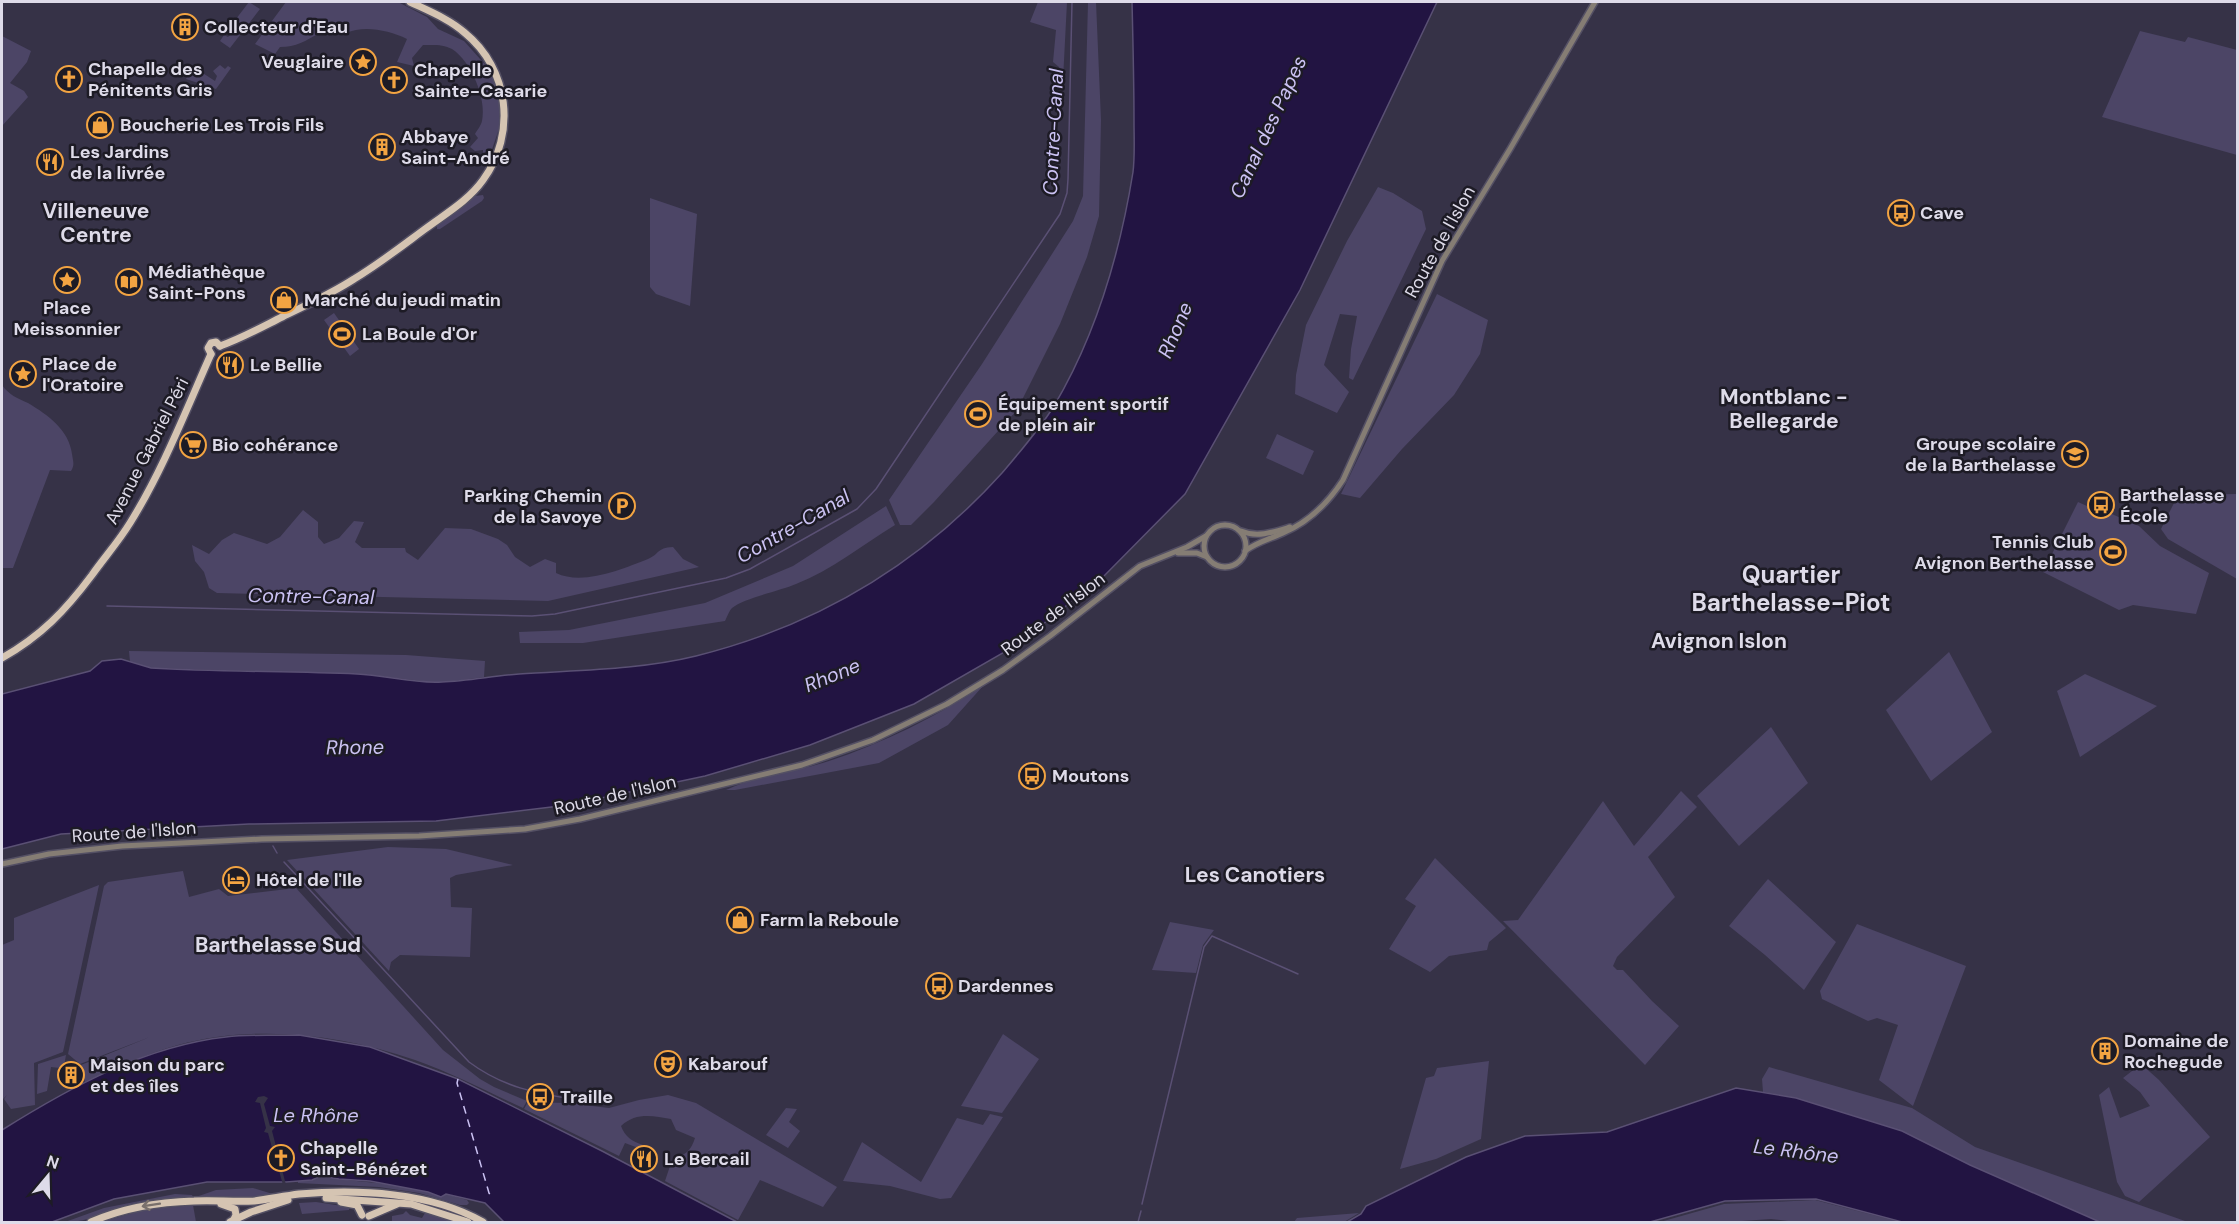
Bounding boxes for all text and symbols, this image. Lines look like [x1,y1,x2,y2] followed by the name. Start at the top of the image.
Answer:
[170,12,200,42] building icon: Collecteur d'Eau
[204,15,348,39] place label: Collecteur d'Eau
[348,47,378,77] place icon: Veuglaire
[261,50,344,74] place label: Veuglaire
[1224,52,1312,202] water label: Canal des Papes
[88,57,212,102] place label: Chapelle des Pénitents Gris
[414,58,547,103] place label: Chapelle Sainte-Casarie
[54,64,84,94] church icon: Chapelle des Pénitents Gris
[379,65,409,95] church icon: Chapelle Sainte-Casarie
[1037,68,1069,196] water label: Contre-Canal
[85,110,115,140] shop icon: Boucherie Les Trois Fils
[120,113,324,137] place label: Boucherie Les Trois Fils
[401,125,510,170] place label: Abbaye Saint-André
[367,132,397,162] building icon: Abbaye Saint-André
[70,140,169,185] place label: Les Jardins de la livrée
[35,147,65,177] restaurant icon: Les Jardins de la livrée
[1399,182,1481,302] street label: Route de l'Islon
[43,197,150,249] district label: Villeneuve Centre
[1886,198,1916,228] bus stop icon: Cave
[1920,201,1964,225] place label: Cave
[148,260,266,305] place label: Médiathèque Saint-Pons
[52,265,82,295] place icon: Place Meissonnier
[114,267,144,297] library icon: Médiathèque Saint-Pons
[269,285,299,315] shop icon: Marché du jeudi matin
[304,288,501,312] place label: Marché du jeudi matin
[13,296,121,341] place label: Place Meissonnier
[1152,298,1198,362] water label: Rhone
[327,319,357,349] sports icon: La Boule d'Or
[362,322,477,346] place label: La Boule d'Or
[215,350,245,380] restaurant icon: Le Bellie
[42,352,124,397] place label: Place de l'Oratoire
[250,353,323,377] place label: Le Bellie
[8,359,38,389] place icon: Place de l'Oratoire
[100,373,194,529] street label: Avenue Gabriel Péri
[1720,383,1848,435] district label: Montblanc - Bellegarde
[998,392,1169,437] place label: Équipement sportif de plein air
[963,399,993,429] sports icon: Équipement sportif de plein air
[178,430,208,460] supermarket icon: Bio cohérance
[1905,432,2056,477] place label: Groupe scolaire de la Barthelasse
[212,433,338,457] place label: Bio cohérance
[2060,439,2090,469] school or university icon: Groupe scolaire de la Barthelasse
[732,483,855,569] water label: Contre-Canal
[2120,483,2225,528] place label: Barthelasse École
[464,484,602,529] place label: Parking Chemin de la Savoye
[2086,490,2116,520] bus stop icon: Barthelasse École
[607,491,637,521] parking icon: Parking Chemin de la Savoye
[1914,530,2094,575] place label: Tennis Club Avignon Berthelasse
[2098,537,2128,567] sports icon: Tennis Club Avignon Berthelasse
[1691,559,1891,618] district label: Quartier Barthelasse-Piot
[996,567,1110,661] street label: Route de l'Islon
[247,582,375,610] water label: Contre-Canal
[1651,627,1787,655] district label: Avignon Islon
[800,652,864,698] water label: Rhone
[326,733,384,761] water label: Rhone
[1017,761,1047,791] bus stop icon: Moutons
[1052,764,1129,788] place label: Moutons
[552,769,678,821] street label: Route de l'Islon
[71,816,197,848] street label: Route de l'Islon
[1185,861,1325,889] district label: Les Canotiers
[221,865,251,895] hotel icon: Hôtel de l'Ile
[256,868,363,892] place label: Hôtel de l'Ile
[725,905,755,935] shop icon: Farm la Reboule
[760,908,899,932] place label: Farm la Reboule
[195,931,361,959] district label: Barthelasse Sud
[924,971,954,1001] bus stop icon: Dardennes
[958,974,1054,998] place label: Dardennes
[2124,1029,2229,1074] place label: Domaine de Rochegude
[2090,1036,2120,1066] building icon: Domaine de Rochegude
[653,1049,683,1079] theatre icon: Kabarouf
[688,1052,768,1076] place label: Kabarouf
[90,1053,225,1098] place label: Maison du parc et des îles
[56,1060,86,1090] building icon: Maison du parc et des îles
[525,1082,555,1112] bus stop icon: Traille
[560,1085,613,1109] place label: Traille
[273,1102,359,1128] water label: Le Rhône
[1752,1133,1840,1169] water label: Le Rhône
[300,1136,427,1181] place label: Chapelle Saint-Bénézet
[266,1143,296,1173] church icon: Chapelle Saint-Bénézet
[629,1144,659,1174] restaurant icon: Le Bercail
[18,1146,78,1206] north arrow
[664,1147,749,1171] place label: Le Bercail
[44,1150,62,1174] text: N
[141,1200,161,1211] one-way arrow

